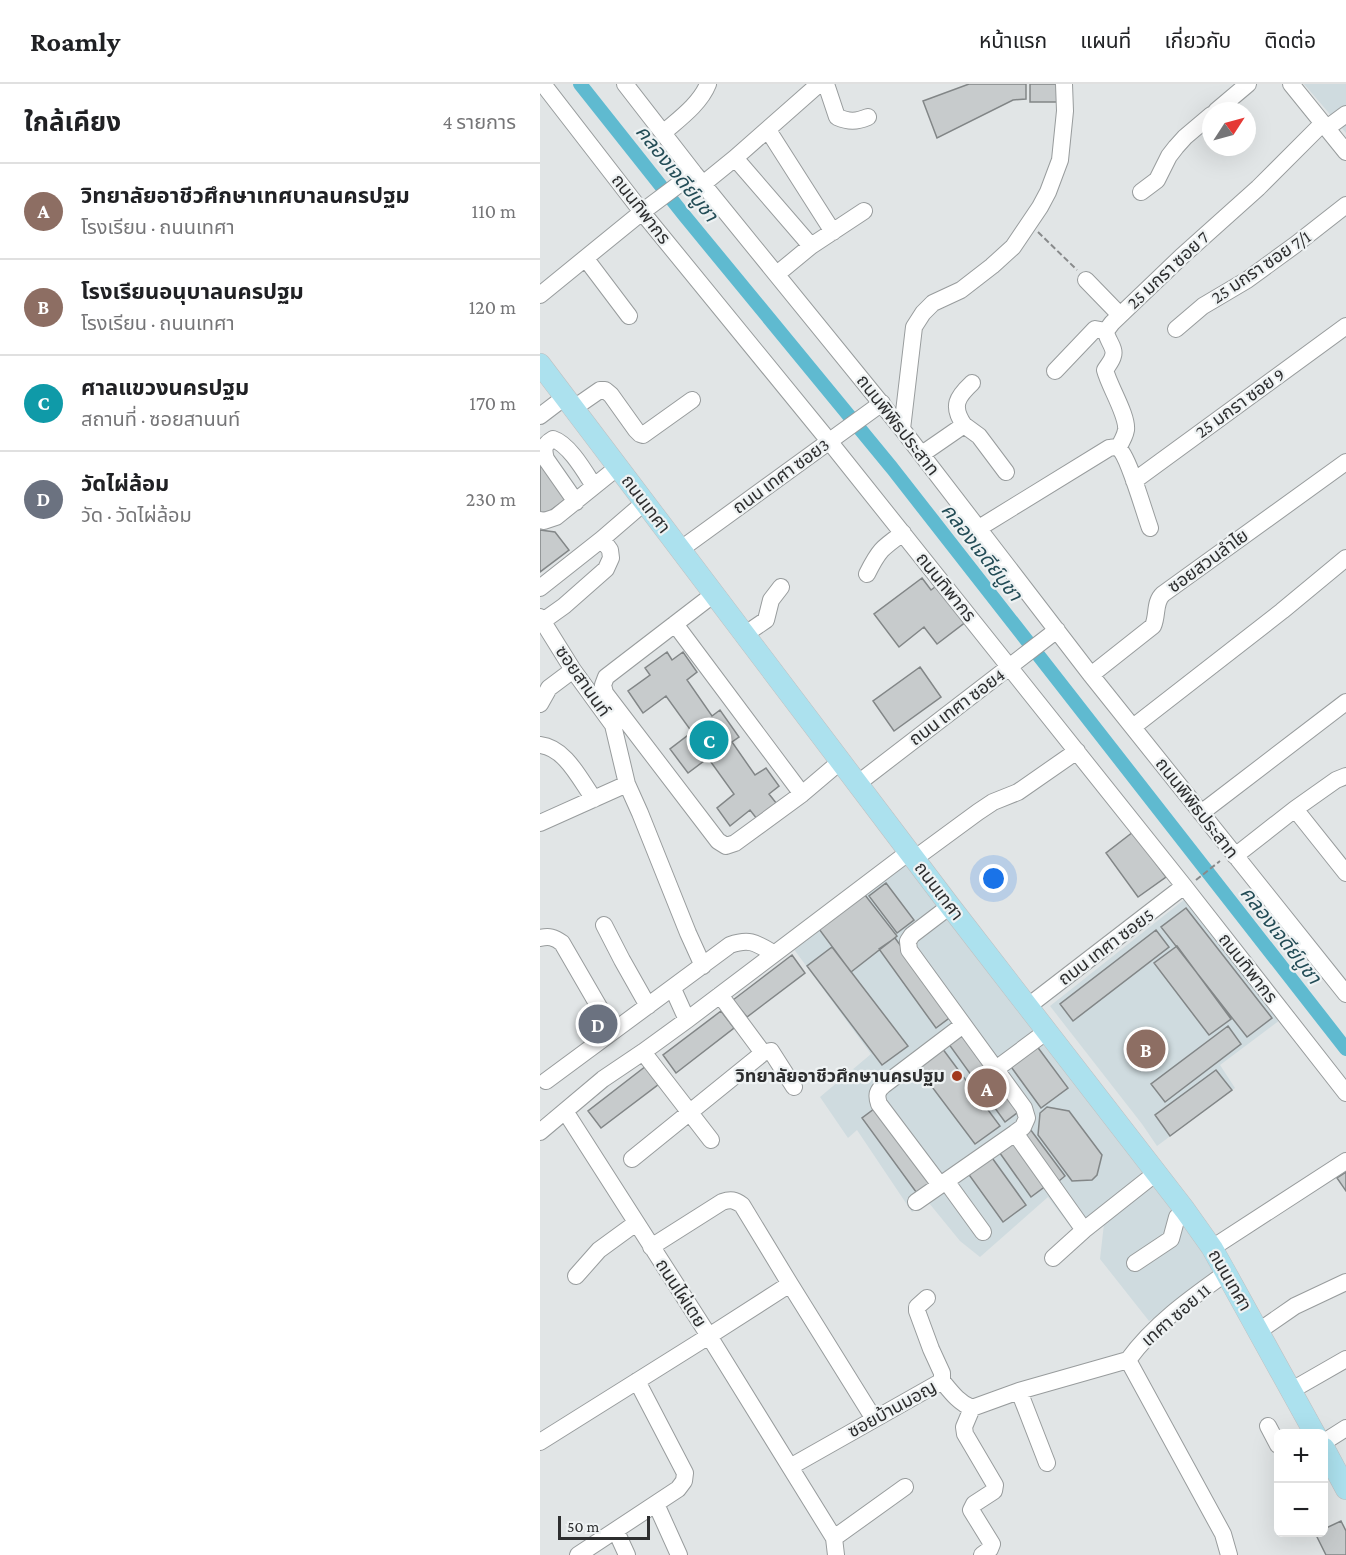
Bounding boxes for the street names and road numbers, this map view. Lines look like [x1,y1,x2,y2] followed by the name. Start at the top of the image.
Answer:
[607,170,675,248] street label: ถนนทิพากร
[1208,226,1314,308] street label: 25 มกรา ซอย 7/1
[1123,227,1213,313] street label: 25 มกรา ซอย 7
[1192,364,1288,442] street label: 25 มกรา ซอย 9
[853,371,943,479] street label: ถนนพิพิธประสาท
[729,434,833,518] street label: ถนน เทศา ซอย3
[618,471,674,537] street label: ถนนเทศา
[1164,525,1252,597] street label: ซอยสวนลำไย
[912,548,980,626] street label: ถนนทิพากร
[551,642,615,720] street label: ซอยสานนท์
[905,664,1009,750] street label: ถนน เทศา ซอย4
[1152,754,1242,862] street label: ถนนพิพิธประสาท
[911,858,967,924] street label: ถนนเทศา
[1054,905,1158,989] street label: ถนน เทศา ซอย5
[1214,929,1282,1007] street label: ถนนทิพากร
[1204,1246,1256,1314] street label: ถนนเทศา
[652,1255,710,1331] street label: ถนนไผ่เตย
[1138,1280,1215,1350] street label: เทศา ซอย 11
[844,1376,940,1442] street label: ซอยบ้านมอญ

